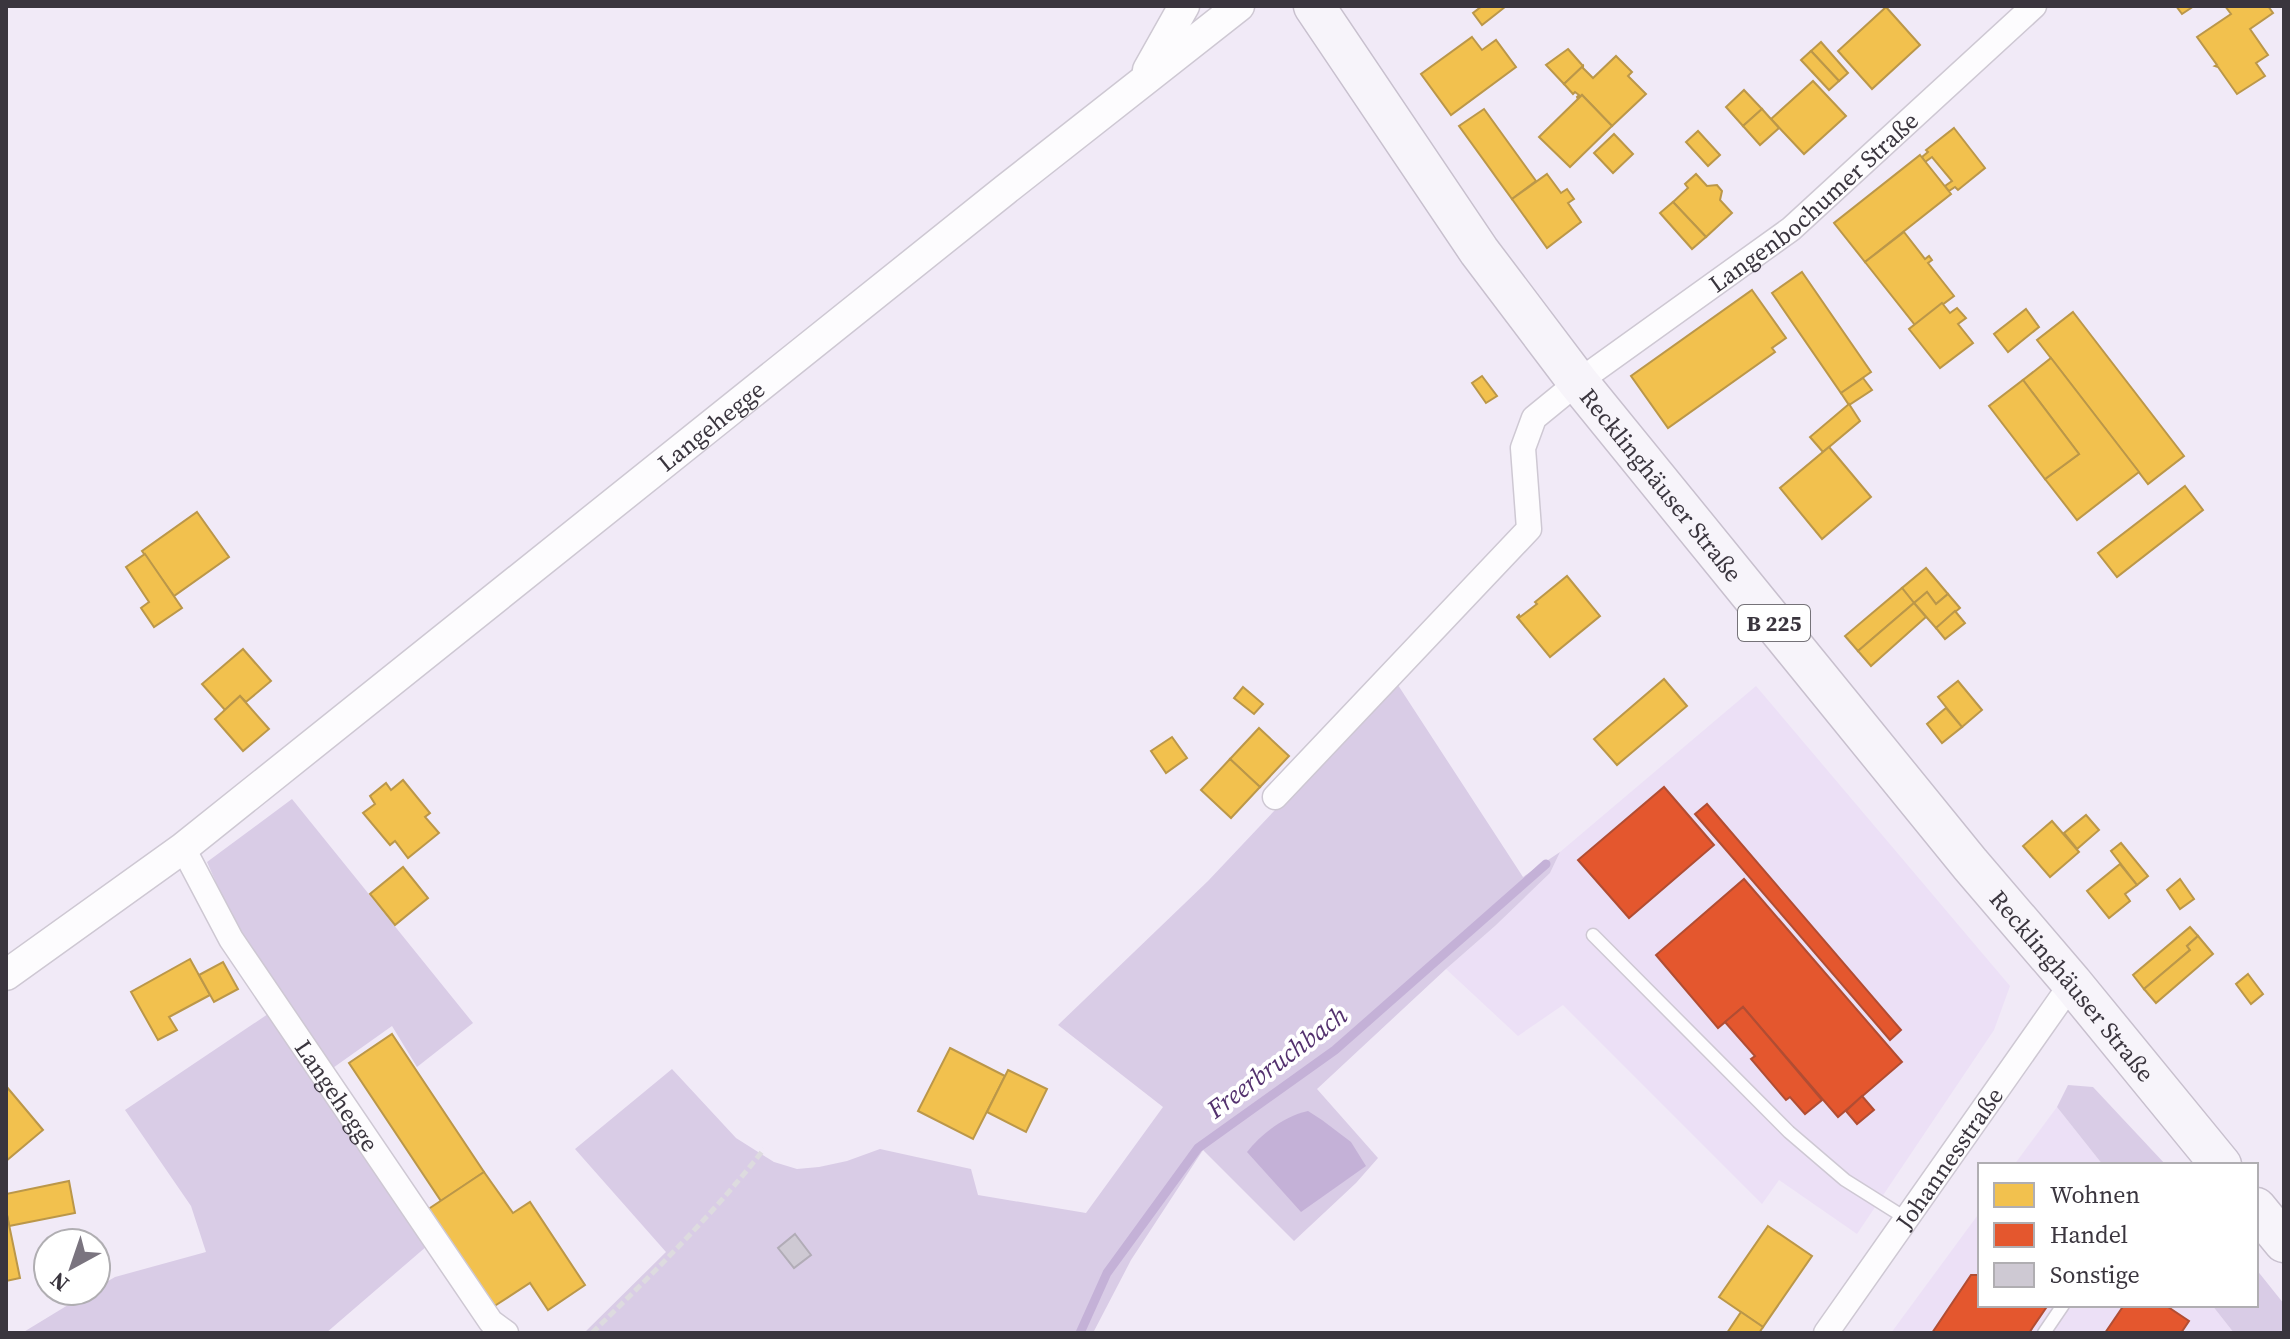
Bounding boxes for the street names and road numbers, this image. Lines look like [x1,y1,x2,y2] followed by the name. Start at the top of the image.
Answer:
[1702,104,1925,300] street label: Langenbochumer Straße
[650,372,771,478] street label: Langehegge
[1573,381,1750,589] street label: Recklinghäuser Straße
[1738,605,1810,641] road number: B 225
[1983,883,2163,1088] street label: Recklinghäuser Straße
[287,1033,387,1158] street label: Langehegge
[1887,1080,2010,1236] street label: Johannesstraße

